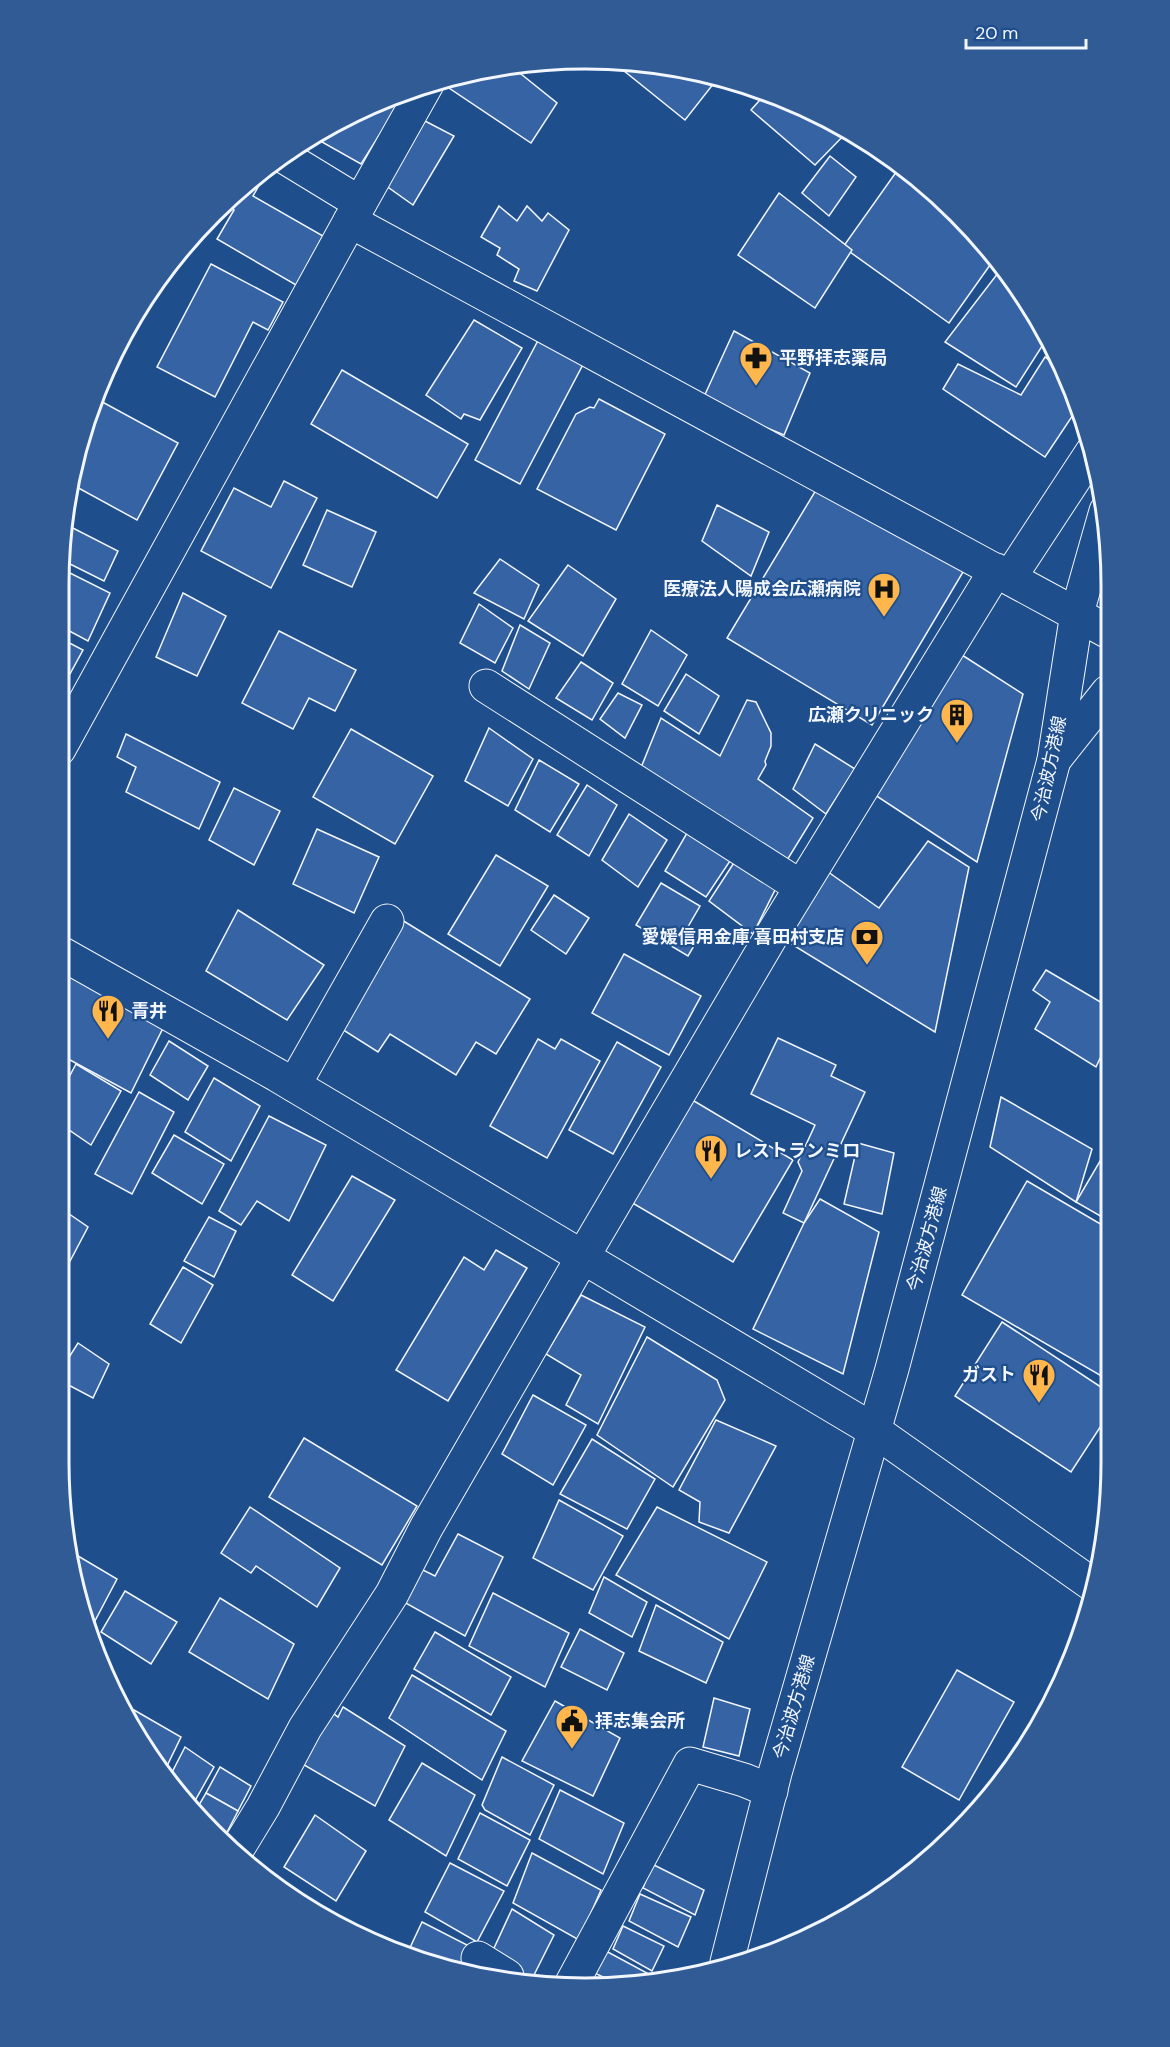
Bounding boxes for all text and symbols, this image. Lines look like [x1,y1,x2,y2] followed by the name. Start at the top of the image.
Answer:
[966,12,1086,50] scale bar
[975,21,1018,45] text: 20 m
[738,340,774,387] pharmacy icon: 平野拝志薬局
[779,346,887,370] place label: 平野拝志薬局
[866,571,902,618] hospital icon: 医療法人陽成会広瀬病院
[663,577,861,601] place label: 医療法人陽成会広瀬病院
[939,697,975,744] building icon: 広瀬クリニック
[808,703,934,727] place label: 広瀬クリニック
[1026,714,1072,824] street label: 今治波方港線
[849,919,885,966] bank icon: 愛媛信用金庫 喜田村支店
[642,925,844,949] place label: 愛媛信用金庫 喜田村支店
[90,993,126,1040] restaurant icon: 青井
[131,999,167,1023] place label: 青井
[693,1133,729,1180] restaurant icon: レストランミロ
[734,1139,860,1163] place label: レストランミロ
[901,1184,953,1294] street label: 今治波方港線
[1021,1357,1057,1404] restaurant icon: ガスト
[962,1363,1016,1387] place label: ガスト
[768,1652,820,1762] street label: 今治波方港線
[554,1703,590,1750] public building icon: 拝志集会所
[595,1709,685,1733] place label: 拝志集会所

